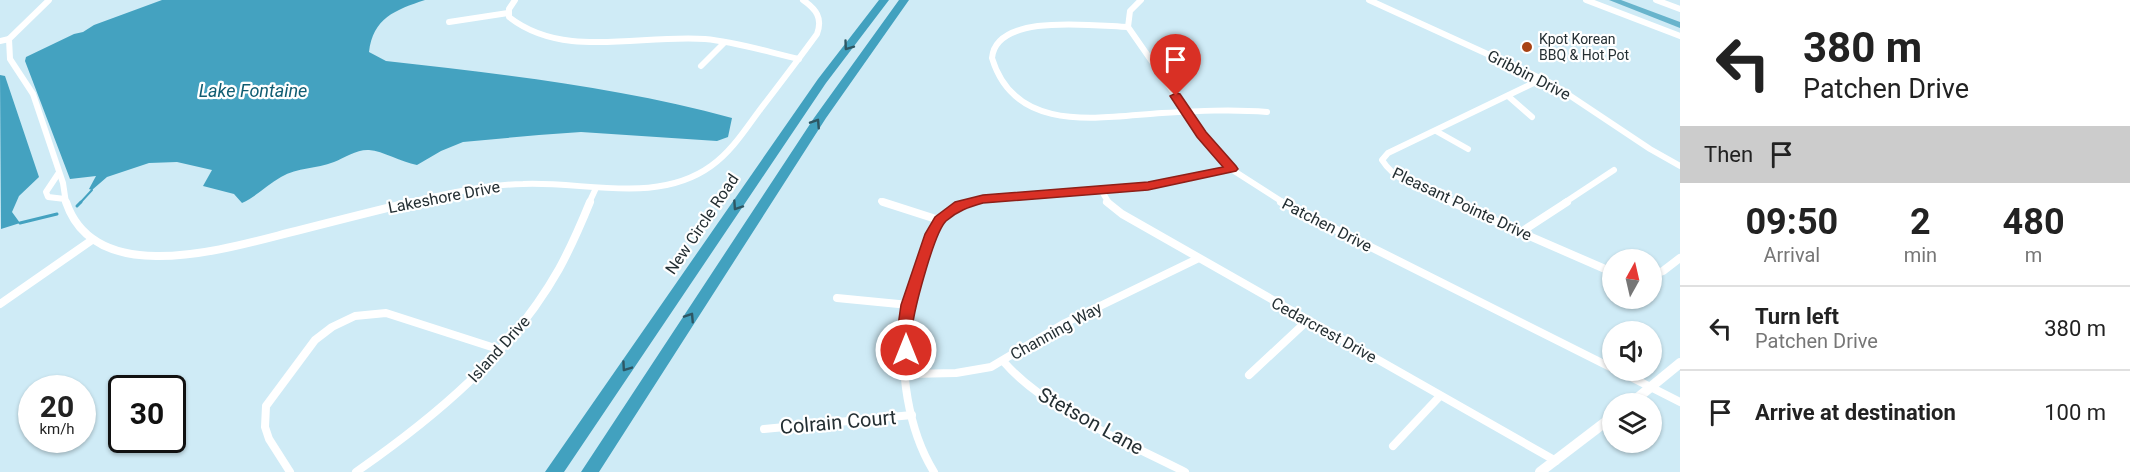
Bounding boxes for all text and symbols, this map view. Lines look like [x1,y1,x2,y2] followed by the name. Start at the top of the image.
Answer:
[1803,23,1922,72] text: 380 m
[1704,24,1782,102] icon: left
[1539,31,1629,63] place label: Kpot Korean BBQ & Hot Pot
[1150,34,1201,96] pin
[844,39,855,50] one-way arrow
[1520,40,1534,54] marker: Kpot Korean BBQ & Hot Pot
[1159,43,1192,76] icon: arrive
[1484,46,1574,104] street label: Gribbin Drive
[1803,73,1969,105] text: Patchen Drive
[199,80,307,101] water label: Lake Fontaine
[809,119,820,130] one-way arrow
[1765,138,1798,171] icon: arrive
[1704,142,1753,167] text: Then
[1389,163,1535,245] street label: Pleasant Pointe Drive
[661,170,743,278] street label: New Circle Road
[386,177,502,217] street label: Lakeshore Drive
[1279,194,1375,256] street label: Patchen Drive
[732,200,744,210] one-way arrow
[1745,201,1838,243] text: 09:50
[1910,201,1931,243] text: 2
[2003,201,2065,243] text: 480
[1763,243,1820,267] text: Arrival
[1904,243,1937,267] text: min
[2025,243,2042,267] text: m
[1602,249,1662,309] north arrow
[1602,249,1662,453] map controls
[1268,293,1380,367] street label: Cedarcrest Drive
[1007,298,1105,364] street label: Channing Way
[1755,304,1839,329] text: Turn left
[464,312,534,386] street label: Island Drive
[1704,312,1737,345] icon: left
[683,313,694,324] one-way arrow
[2044,316,2106,341] text: 380 m
[874,318,938,382] position arrow
[1602,321,1662,381] button: sound
[1755,329,1878,353] text: Patchen Drive
[622,360,633,371] one-way arrow
[108,375,186,453] speed limit sign: 30
[1034,382,1148,460] street label: Stetson Lane
[40,389,74,424] text: 20
[1602,393,1662,453] button: layers
[1704,396,1737,429] icon: arrive
[1755,400,1956,425] text: Arrive at destination
[2044,400,2106,425] text: 100 m
[779,405,897,439] street label: Colrain Court
[39,420,75,438] text: km/h

